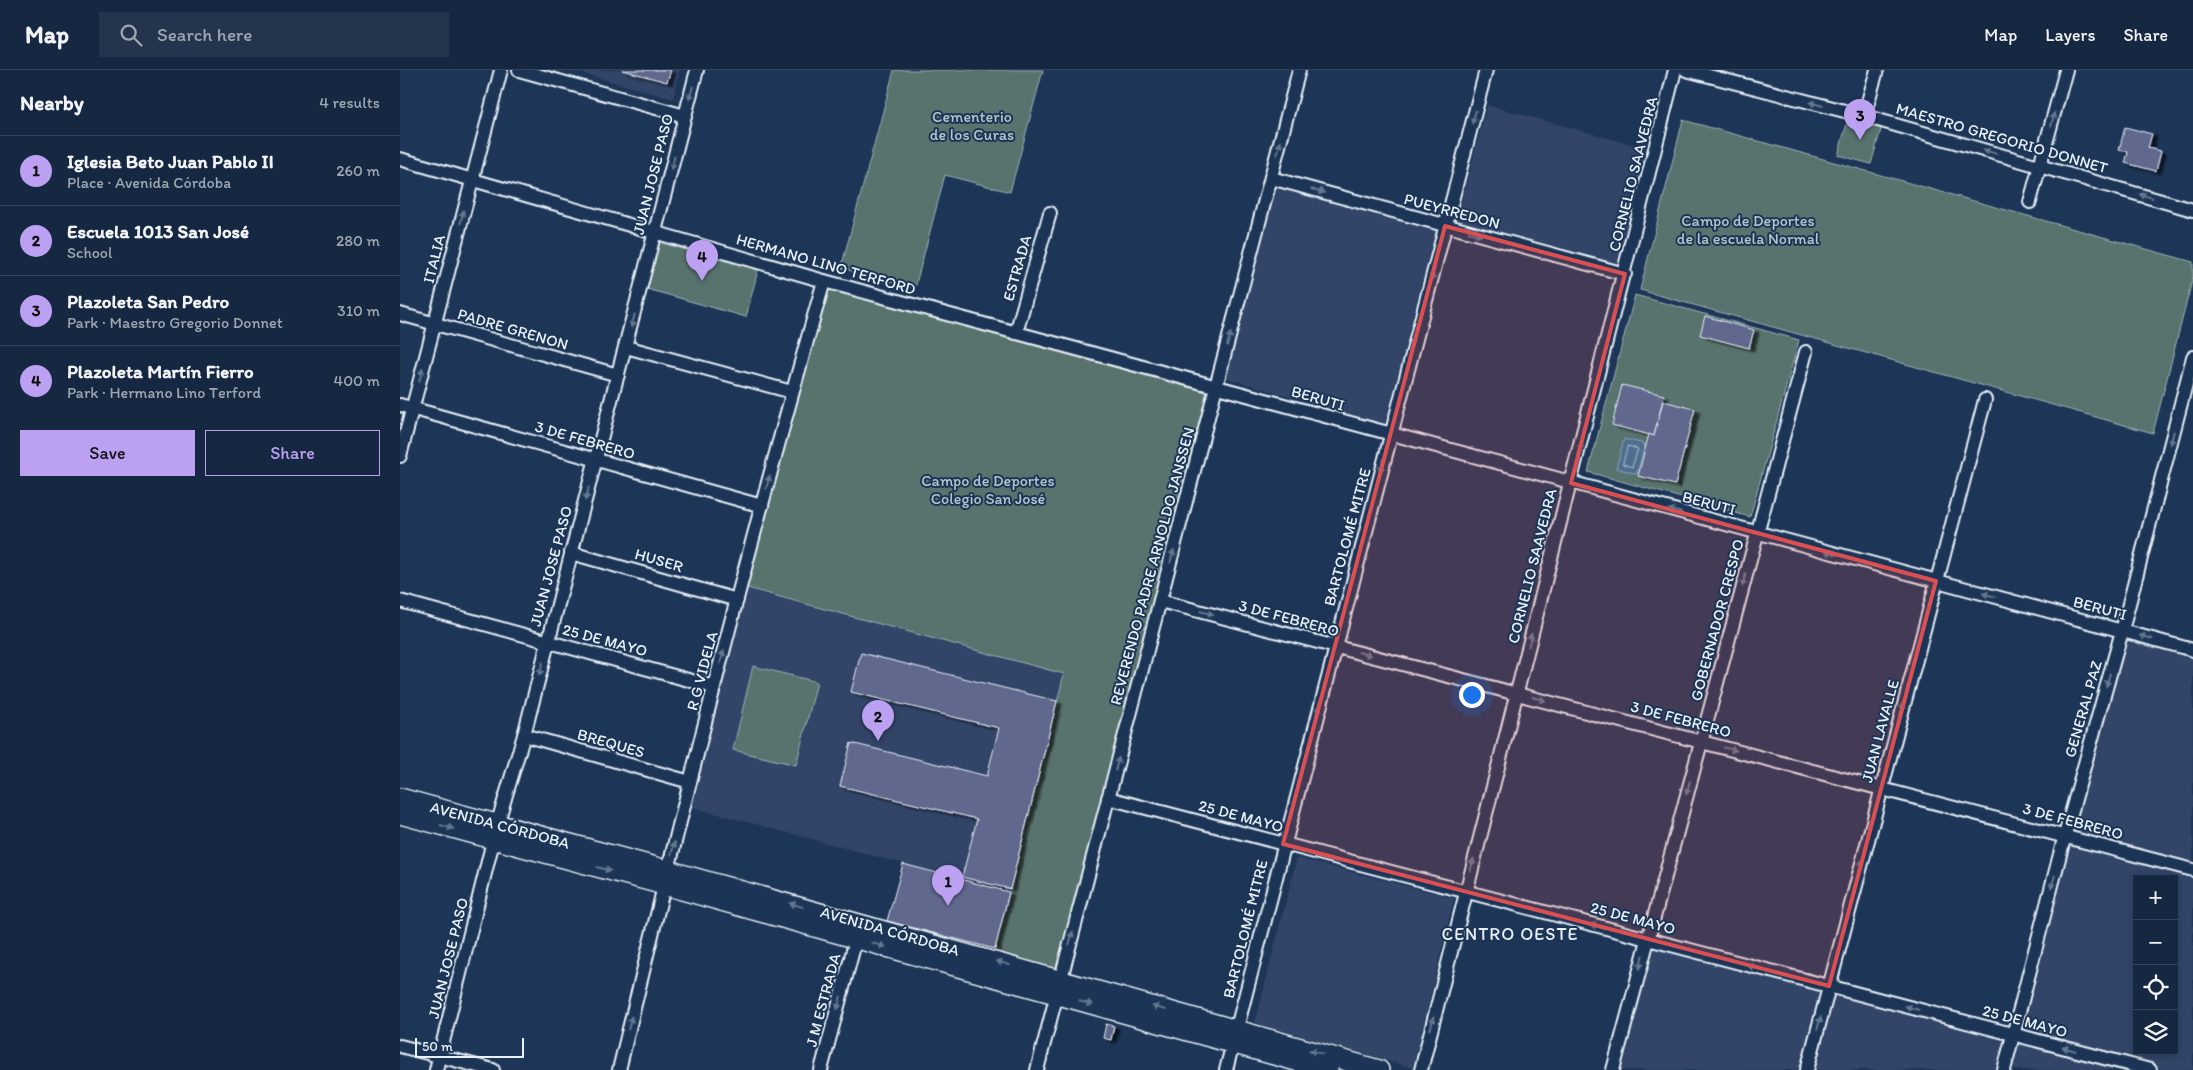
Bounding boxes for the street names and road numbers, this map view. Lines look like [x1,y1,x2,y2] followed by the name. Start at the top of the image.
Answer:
[1605,94,1661,254] street label: CORNELIO SAAVEDRA
[1894,99,2110,177] street label: MAESTRO GREGORIO DONNET
[629,112,677,236] street label: JUAN JOSE PASO
[1402,189,1502,233] street label: PUEYRREDON
[734,229,918,299] street label: HERMANO LINO TERFORD
[419,233,449,285] street label: ITALIA
[999,233,1035,303] street label: ESTRADA
[455,304,571,354] street label: PADRE GRENON
[1289,381,1347,415] street label: BERUTI
[533,417,637,463] street label: 3 DE FEBRERO
[1106,425,1198,707] street label: REVERENDO PADRE ARNOLDO JANSSEN
[1319,466,1375,608] street label: BARTOLOMÉ MITRE
[1504,486,1560,646] street label: CORNELIO SAAVEDRA
[1680,487,1738,519] street label: BERUTI
[526,504,576,628] street label: JUAN JOSE PASO
[1686,537,1748,703] street label: GOBERNADOR CRESPO
[633,544,686,576] street label: HUSER
[2071,592,2129,624] street label: BERUTI
[1237,595,1341,641] street label: 3 DE FEBRERO
[560,620,650,660] street label: 25 DE MAYO
[682,629,722,713] street label: R G VIDELA
[2060,658,2106,760] street label: GENERAL PAZ
[1857,677,1903,785] street label: JUAN LAVALLE
[1629,696,1733,742] street label: 3 DE FEBRERO
[575,724,647,762] street label: BREQUES
[1196,796,1286,836] street label: 25 DE MAYO
[428,797,572,853] street label: AVENIDA CÓRDOBA
[2021,798,2125,844] street label: 3 DE FEBRERO
[1219,858,1271,1000] street label: BARTOLOMÉ MITRE
[424,896,472,1020] street label: JUAN JOSE PASO
[1588,898,1678,938] street label: 25 DE MAYO
[818,902,962,960] street label: AVENIDA CÓRDOBA
[801,951,845,1049] street label: J M ESTRADA
[1980,1001,2070,1041] street label: 25 DE MAYO

